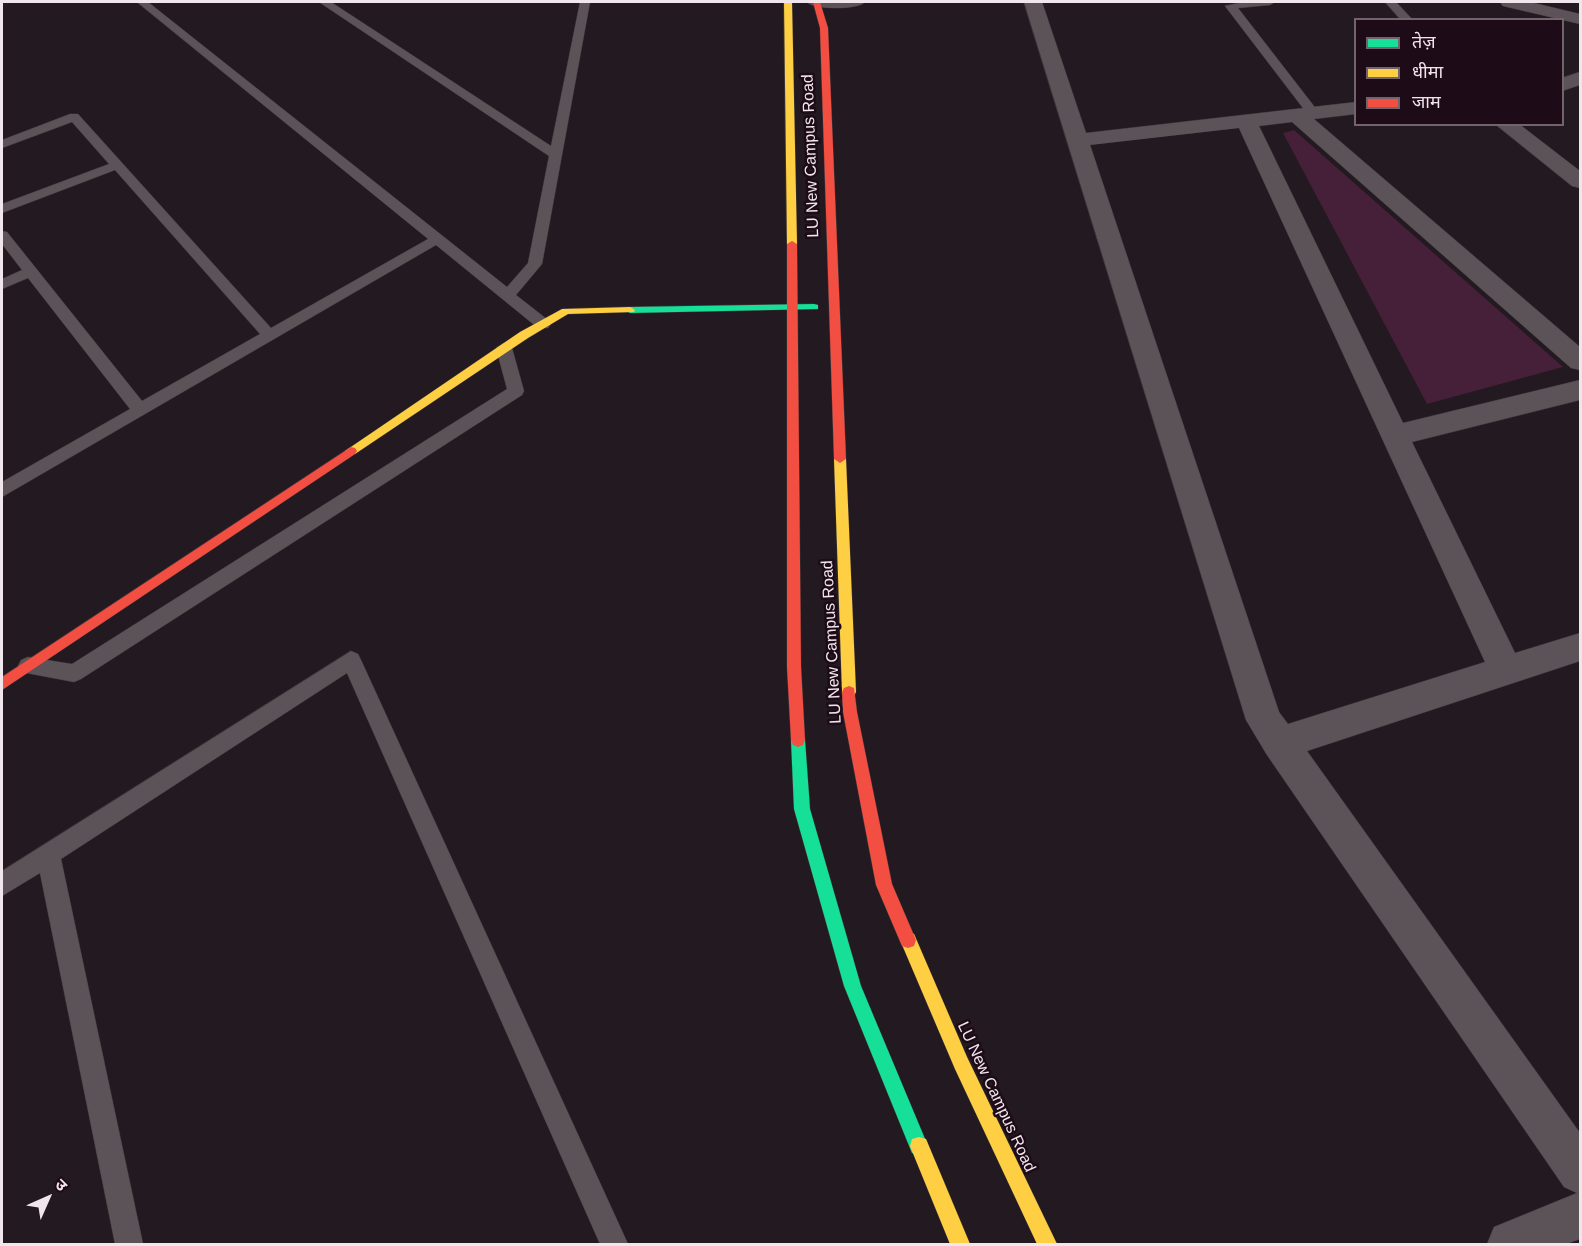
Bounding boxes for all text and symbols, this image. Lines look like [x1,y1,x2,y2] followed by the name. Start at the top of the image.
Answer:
[1354,18,1564,126] legend
[1412,32,1436,52] text: तेज़
[1412,62,1443,82] text: धीमा
[799,74,823,238] street label: LU New Campus Road
[1412,92,1441,112] text: जाम
[818,560,846,724] street label: LU New Campus Road
[953,1019,1039,1175] street label: LU New Campus Road
[18,1168,78,1228] north arrow
[52,1176,70,1194] text: उ

